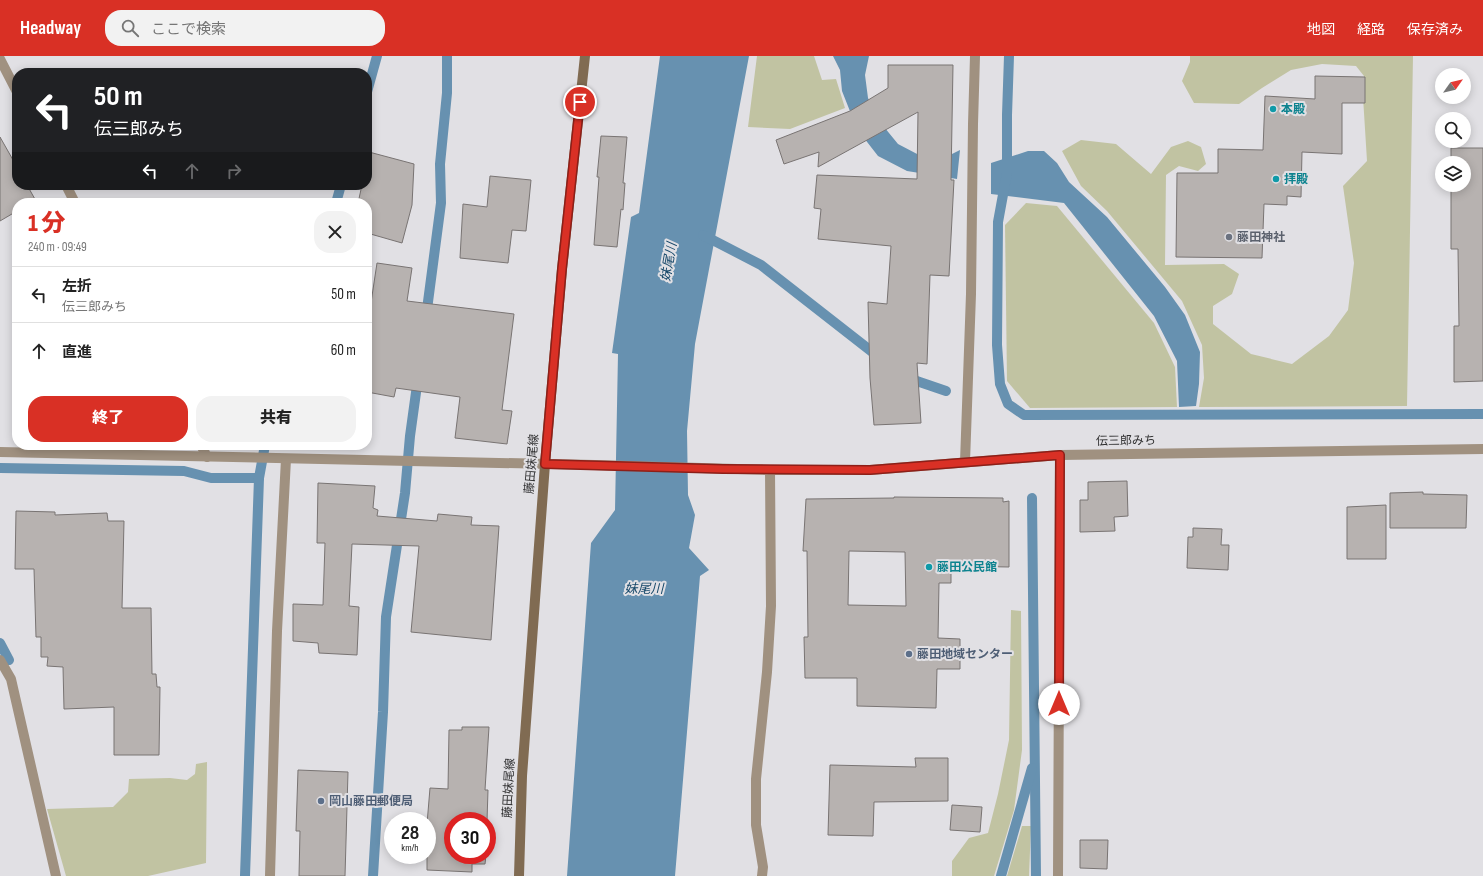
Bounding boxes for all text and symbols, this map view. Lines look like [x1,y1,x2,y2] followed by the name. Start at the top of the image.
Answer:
[105,10,385,46] search box
[20,17,81,40] text: Headway
[119,17,141,39] icon: search
[151,20,226,39] text: ここで検索
[1307,21,1335,38] text: 地図
[1357,21,1385,38] text: 経路
[1407,21,1463,38] text: 保存済み
[1435,68,1471,104] north arrow
[1435,68,1471,192] map controls
[94,80,143,113] text: 50 m
[28,84,80,136] icon: left
[563,85,597,119] pin
[569,91,591,113] icon: arrive
[1281,102,1305,117] place label: 本殿
[1268,104,1278,114] marker: 本殿
[1435,112,1471,148] button: search
[94,119,184,140] text: 伝三郎みち
[1435,156,1471,192] button: layers
[139,160,161,182] icon: left
[181,160,203,182] icon: ahead
[223,160,245,182] icon: right
[1284,172,1308,187] place label: 拝殿
[1271,174,1281,184] marker: 拝殿
[28,209,66,238] text: 1 分
[314,211,356,253] button: close
[1237,230,1285,245] place label: 藤田神社
[1224,232,1234,242] marker: 藤田神社
[28,239,87,255] text: 240 m · 09:49
[658,239,681,283] water label: 妹尾川
[62,277,92,296] text: 左折
[28,284,50,306] icon: left
[331,285,356,304] text: 50 m
[62,299,127,315] text: 伝三郎みち
[28,340,50,362] icon: ahead
[331,341,356,360] text: 60 m
[62,343,92,362] text: 直進
[28,396,188,442] button: 終了
[196,396,356,442] button: 共有
[522,433,542,495] street label: 藤田妹尾線
[1096,433,1156,449] street label: 伝三郎みち
[937,560,997,575] place label: 藤田公民館
[924,562,934,572] marker: 藤田公民館
[624,581,665,597] water label: 妹尾川
[917,647,1013,662] place label: 藤田地域センター
[904,649,914,659] marker: 藤田地域センター
[1038,683,1080,725] position arrow
[500,758,518,818] street label: 藤田妹尾線
[329,794,413,809] place label: 岡山藤田郵便局
[316,796,326,806] marker: 岡山藤田郵便局
[444,812,496,864] speed limit sign: 30
[401,821,419,845] text: 28
[401,842,419,854] text: km/h

